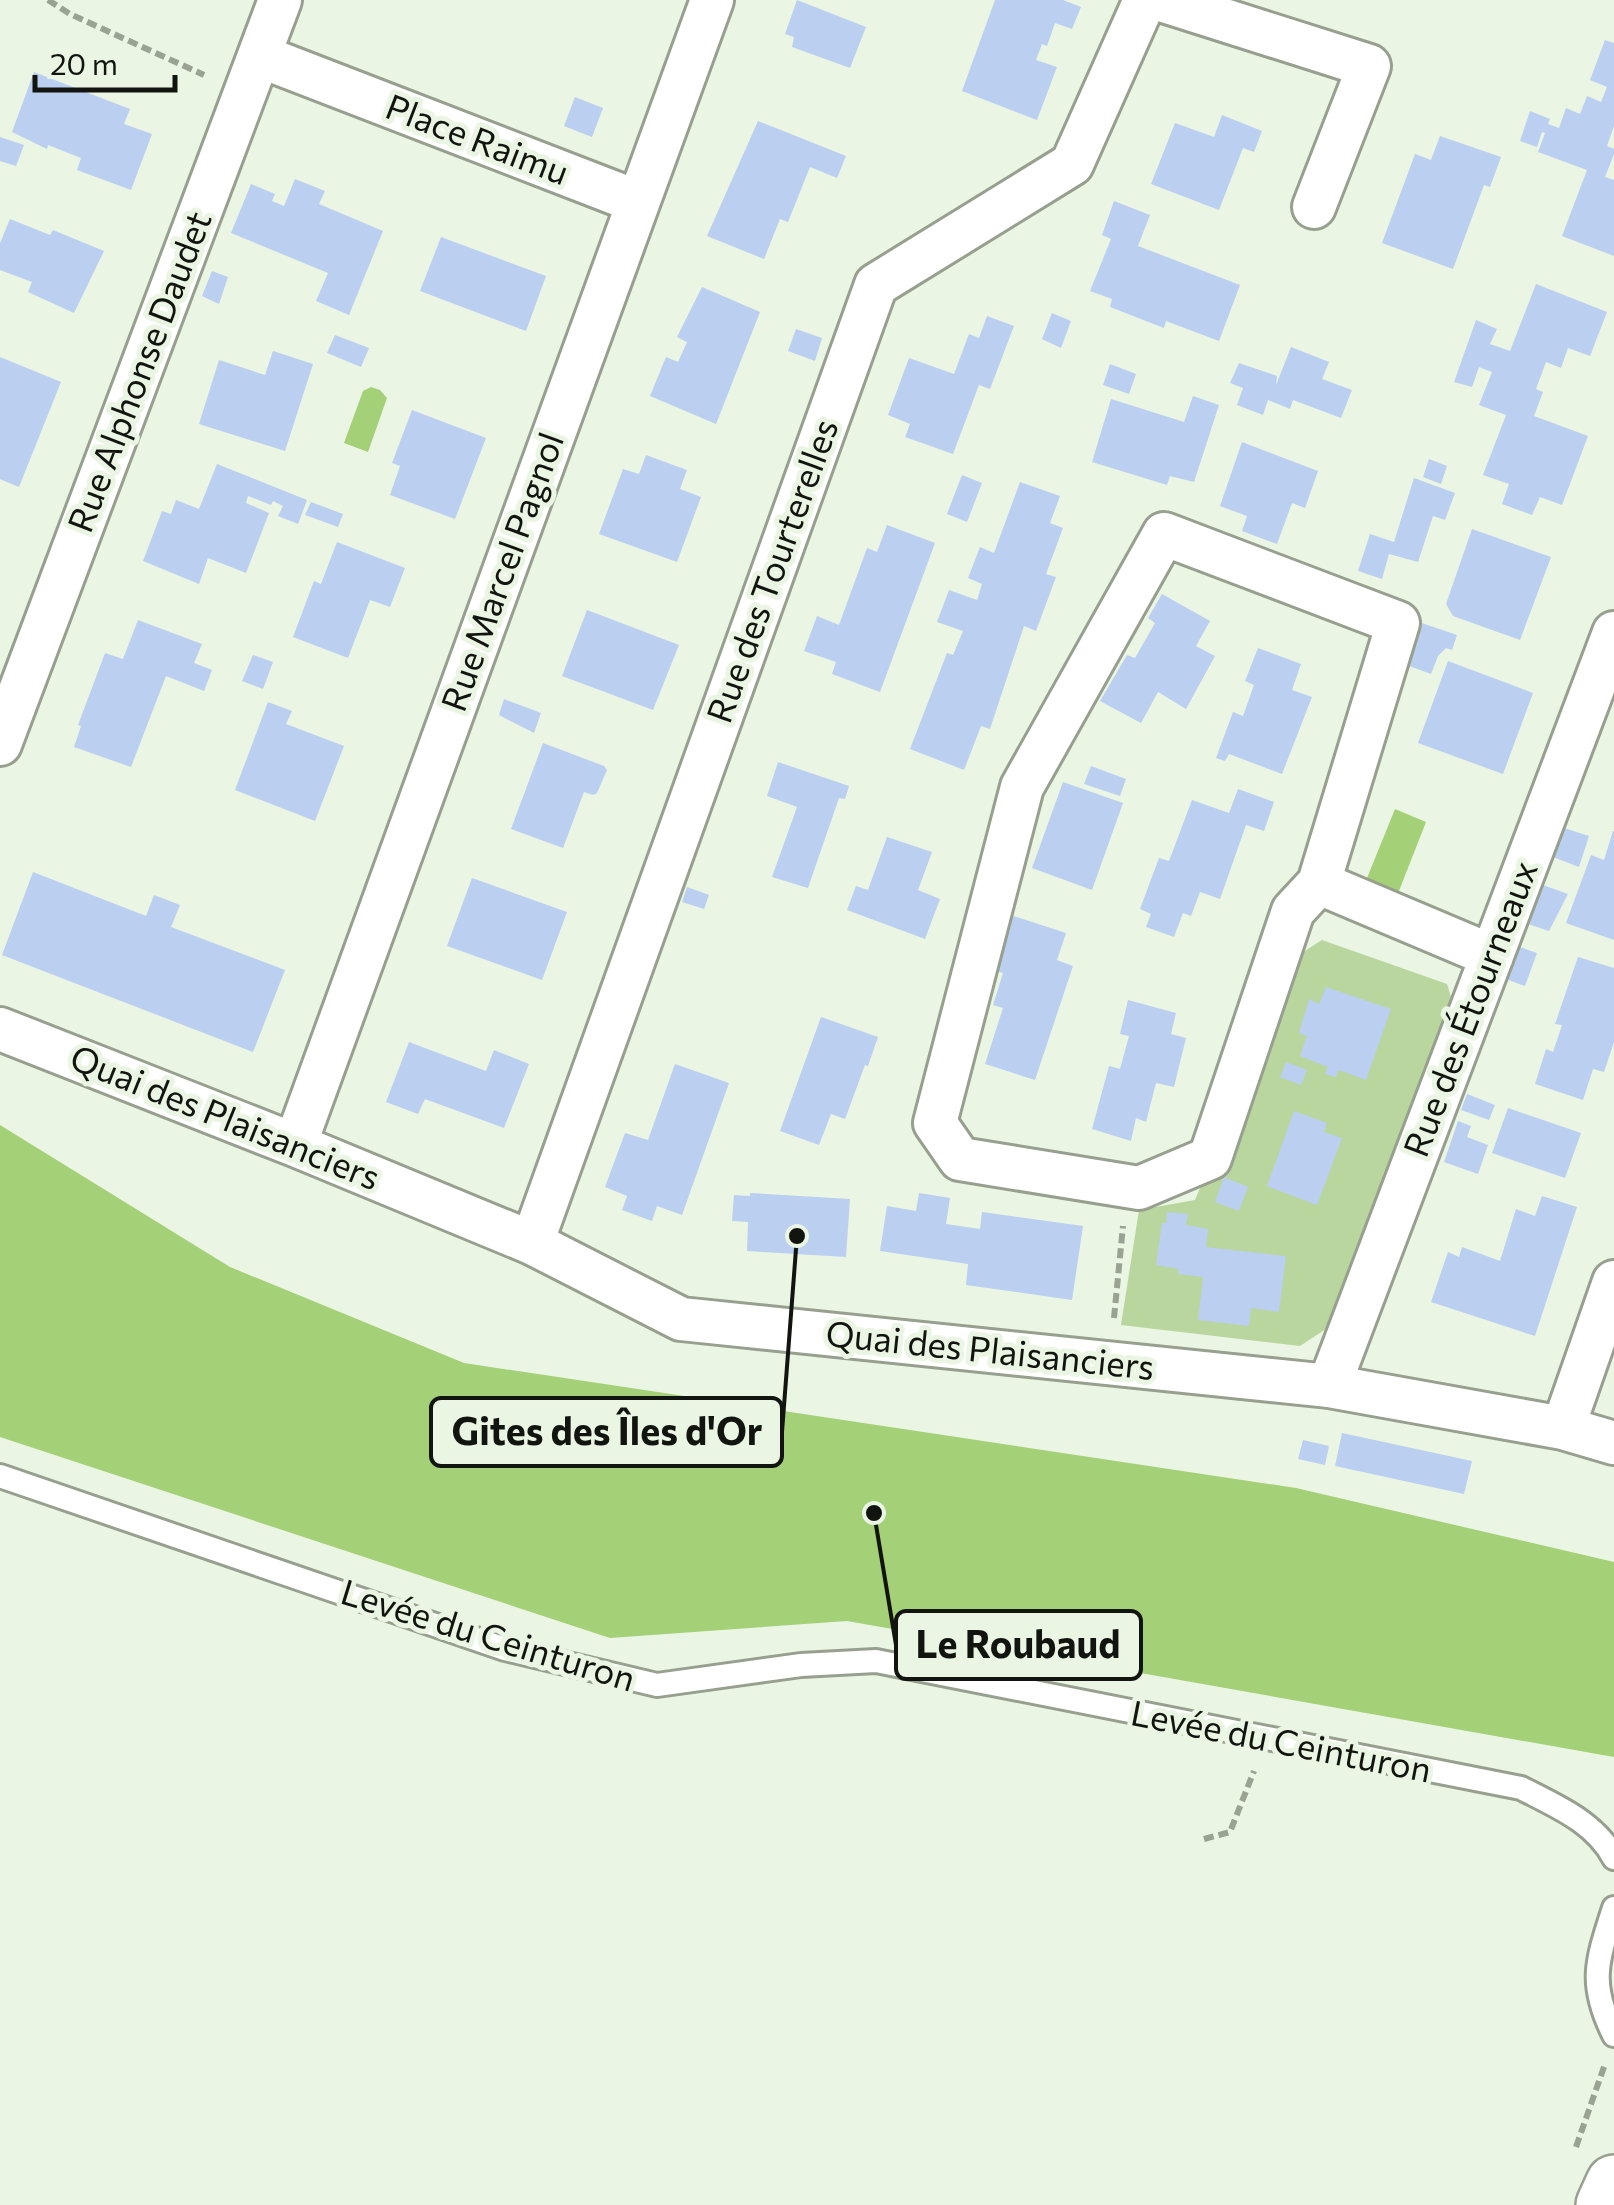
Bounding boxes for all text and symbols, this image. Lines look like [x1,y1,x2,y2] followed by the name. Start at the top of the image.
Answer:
[35,30,175,92] scale bar
[50,44,118,81] text: 20 m
[380,83,575,192] street label: Place Raimu
[57,205,219,538] street label: Rue Alphonse Daudet
[696,412,846,728] street label: Rue des Tourterelles
[430,426,571,716] street label: Rue Marcel Pagnol
[1392,854,1545,1162] street label: Rue des Étourneaux
[65,1034,387,1197] street label: Quai des Plaisanciers
[824,1310,1157,1387] street label: Quai des Plaisanciers
[431,1398,782,1466] callout: Gites des Îles d'Or
[451,1406,763,1453] text: Gites des Îles d'Or
[337,1568,641,1699] street label: Levée du Ceinturon
[896,1611,1141,1679] callout: Le Roubaud
[915,1619,1121,1666] text: Le Roubaud
[1128,1689,1435,1790] street label: Levée du Ceinturon

